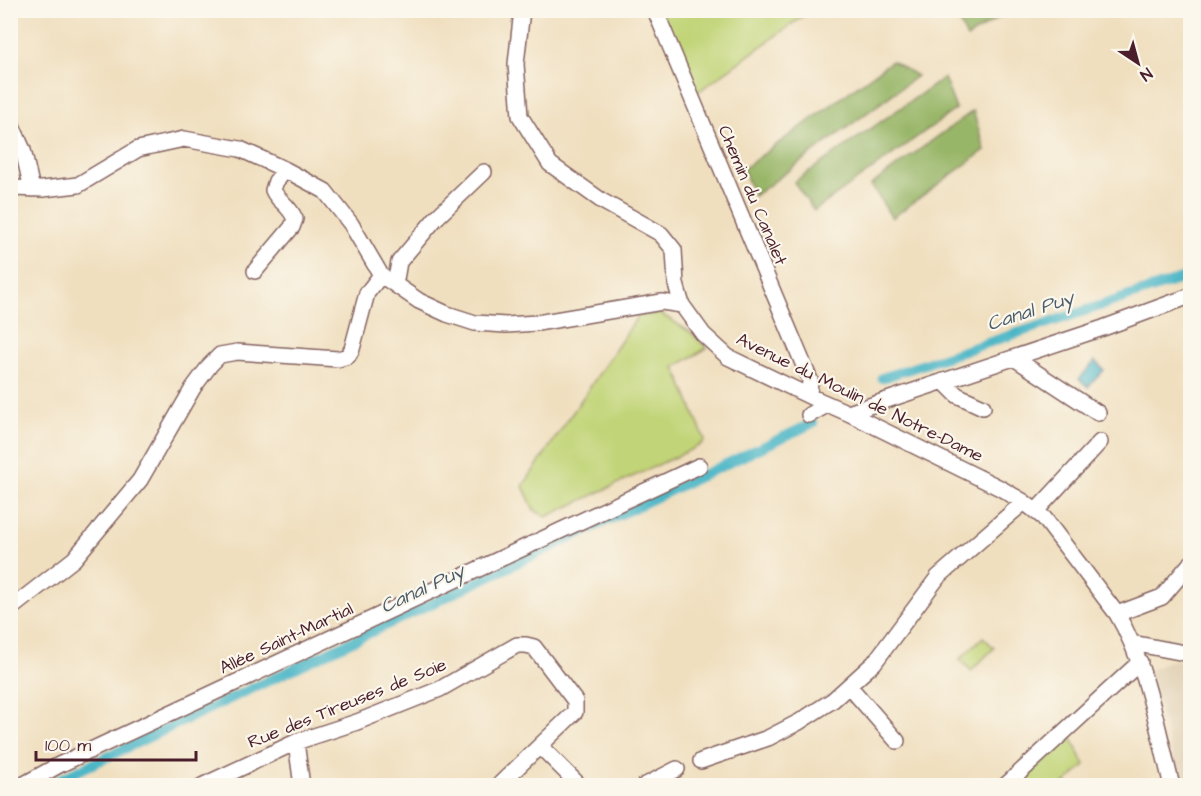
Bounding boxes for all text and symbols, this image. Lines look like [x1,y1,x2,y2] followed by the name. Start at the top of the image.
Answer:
[1108,33,1168,93] north arrow
[1136,62,1157,86] text: N
[712,121,794,270] street label: Chemin du Canalet
[983,283,1079,339] water label: Canal Puy
[732,327,988,468] street label: Avenue du Moulin de Notre-Dame
[376,556,471,621] water label: Canal Puy
[215,596,357,680] street label: Allée Saint-Martial
[244,652,450,755] street label: Rue des Tireuses de Soie
[36,724,196,762] scale bar
[45,733,91,758] text: 100 m

